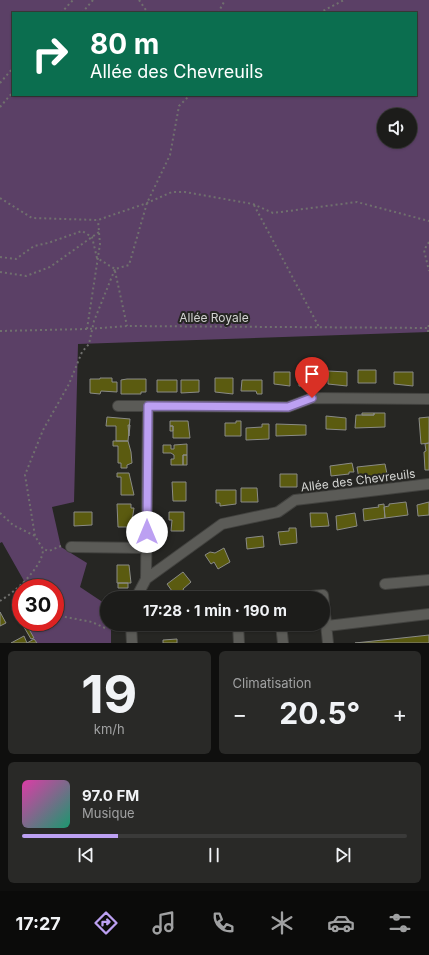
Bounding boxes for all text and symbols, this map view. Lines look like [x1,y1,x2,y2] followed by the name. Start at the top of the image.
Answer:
[90,27,159,61] text: 80 m
[24,28,76,80] icon: right
[90,61,263,82] text: Allée des Chevreuils
[377,108,417,148] map controls
[377,108,417,148] button: sound
[179,310,249,325] street label: Allée Royale
[295,357,329,398] pin
[301,363,323,385] icon: arrive
[300,466,416,494] street label: Allée des Chevreuils
[126,511,168,553] position arrow
[12,579,64,631] speed limit sign: 30
[143,601,287,620] text: 17:28 · 1 min · 190 m
[81,663,137,726] text: 19
[233,675,311,691] text: Climatisation
[279,695,360,731] text: 20.5°
[233,701,247,727] text: −
[392,701,407,727] text: +
[94,721,125,737] text: km/h
[82,786,139,805] text: 97.0 FM
[82,805,135,821] text: Musique
[75,844,97,866] icon: previous
[203,844,225,866] icon: pause
[332,844,354,866] icon: next
[92,909,120,937] icon: directions
[150,909,178,937] icon: music
[209,909,237,937] icon: phone
[268,909,296,937] icon: climate
[327,909,355,937] icon: car
[386,909,414,937] icon: filters
[15,913,61,934] text: 17:27

